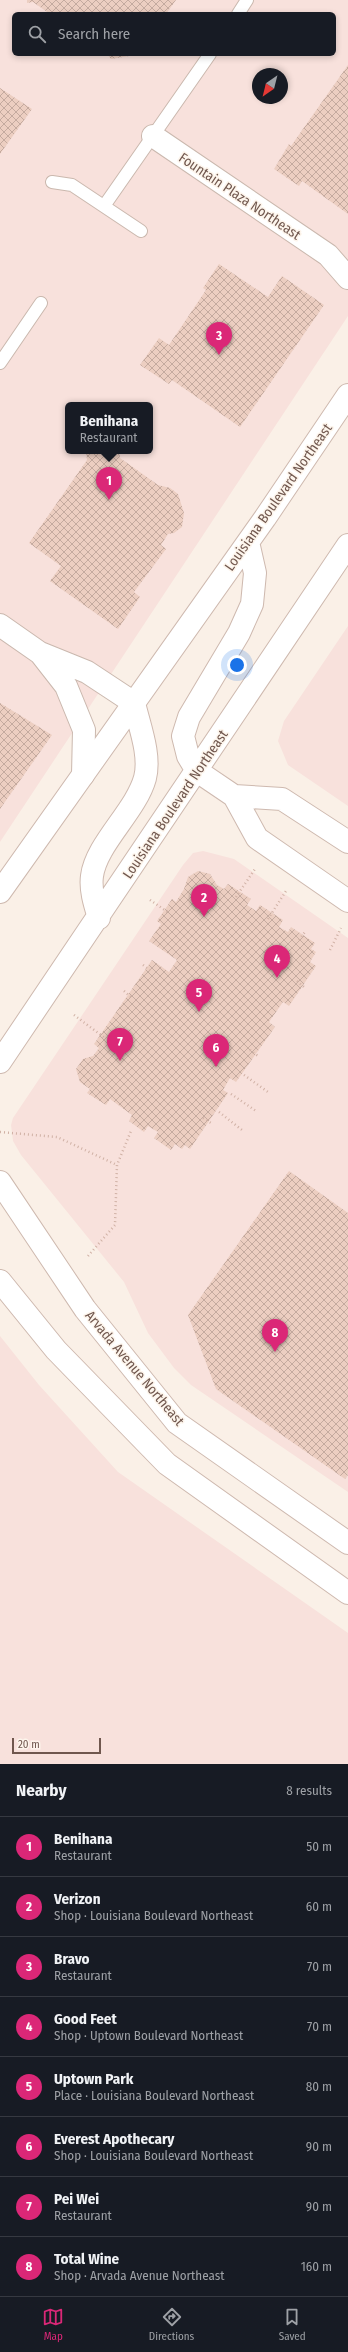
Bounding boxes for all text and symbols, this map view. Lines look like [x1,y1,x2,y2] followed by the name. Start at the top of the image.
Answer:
[12,12,336,56] search box
[26,23,48,45] icon: search
[58,25,130,43] text: Search here
[252,68,288,104] north arrow
[176,149,304,244] street label: Fountain Plaza Northeast
[206,322,232,355] pin: 3
[65,402,153,454] popup
[80,412,138,430] text: Benihana
[221,420,336,574] street label: Louisiana Boulevard Northeast
[80,430,138,445] text: Restaurant
[96,467,122,500] pin: 1
[227,655,247,675] your location
[119,726,232,882] street label: Louisiana Boulevard Northeast
[191,884,217,917] pin: 2
[264,945,290,978] pin: 4
[186,979,212,1012] pin: 5
[107,1028,133,1061] pin: 7
[203,1034,229,1067] pin: 6
[82,1307,188,1430] street label: Arvada Avenue Northeast
[262,1319,288,1352] pin: 8
[12,1736,101,1755] scale bar
[18,1738,40,1751] text: 20 m
[16,1780,67,1801] text: Nearby
[286,1783,332,1798] text: 8 results
[54,1830,112,1848] text: Benihana
[26,1839,32,1854] text: 1
[306,1839,332,1854] text: 50 m
[54,1848,112,1863] text: Restaurant
[54,1890,101,1908] text: Verizon
[26,1899,32,1914] text: 2
[306,1899,332,1914] text: 60 m
[54,1908,253,1923] text: Shop · Louisiana Boulevard Northeast
[54,1950,90,1968] text: Bravo
[26,1959,32,1974] text: 3
[307,1959,332,1974] text: 70 m
[54,1968,112,1983] text: Restaurant
[54,2010,117,2028] text: Good Feet
[26,2019,32,2034] text: 4
[307,2019,332,2034] text: 70 m
[54,2028,243,2043] text: Shop · Uptown Boulevard Northeast
[54,2070,133,2088] text: Uptown Park
[26,2079,32,2094] text: 5
[306,2079,332,2094] text: 80 m
[54,2088,254,2103] text: Place · Louisiana Boulevard Northeast
[54,2130,175,2148] text: Everest Apothecary
[26,2139,32,2154] text: 6
[306,2139,332,2154] text: 90 m
[54,2148,253,2163] text: Shop · Louisiana Boulevard Northeast
[54,2190,99,2208] text: Pei Wei
[26,2199,32,2214] text: 7
[306,2199,332,2214] text: 90 m
[54,2208,112,2223] text: Restaurant
[54,2250,119,2268] text: Total Wine
[26,2259,32,2274] text: 8
[301,2259,332,2274] text: 160 m
[54,2268,225,2283] text: Shop · Arvada Avenue Northeast
[42,2306,64,2343] tab: Map
[149,2306,194,2343] tab: Directions
[279,2306,306,2343] tab: Saved

